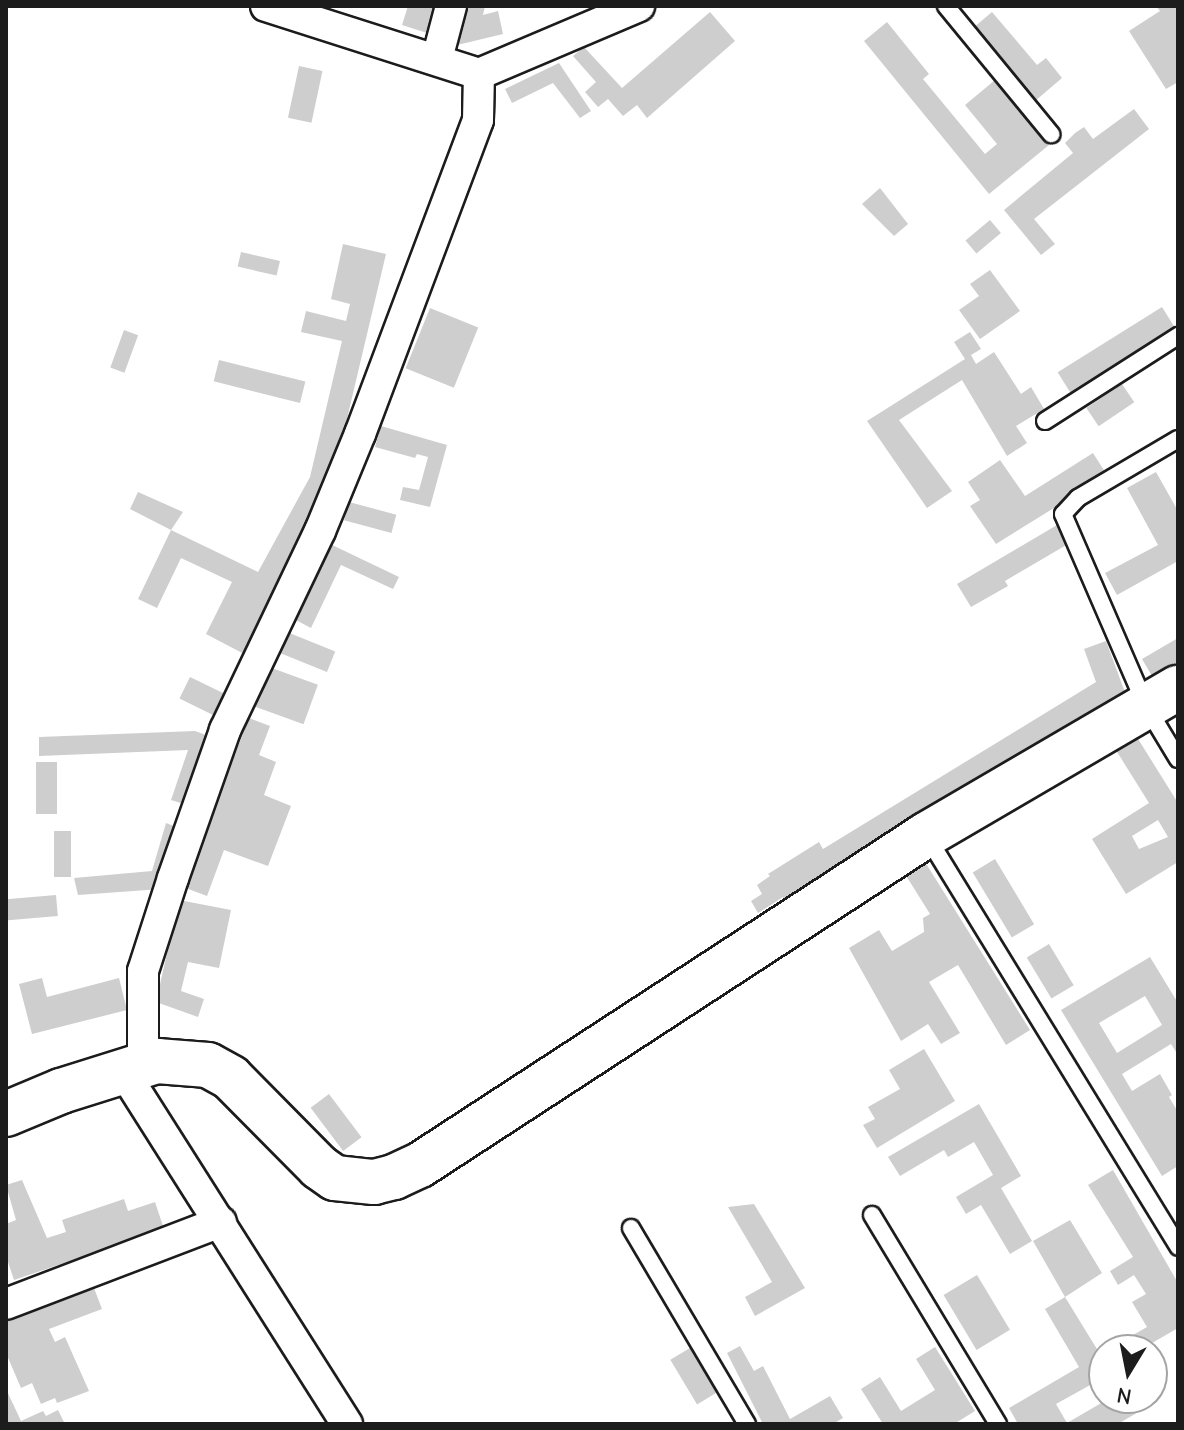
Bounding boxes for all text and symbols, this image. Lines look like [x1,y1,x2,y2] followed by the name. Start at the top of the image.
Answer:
[1088,1334,1168,1414] north arrow
[1115,1382,1134,1410] text: N

